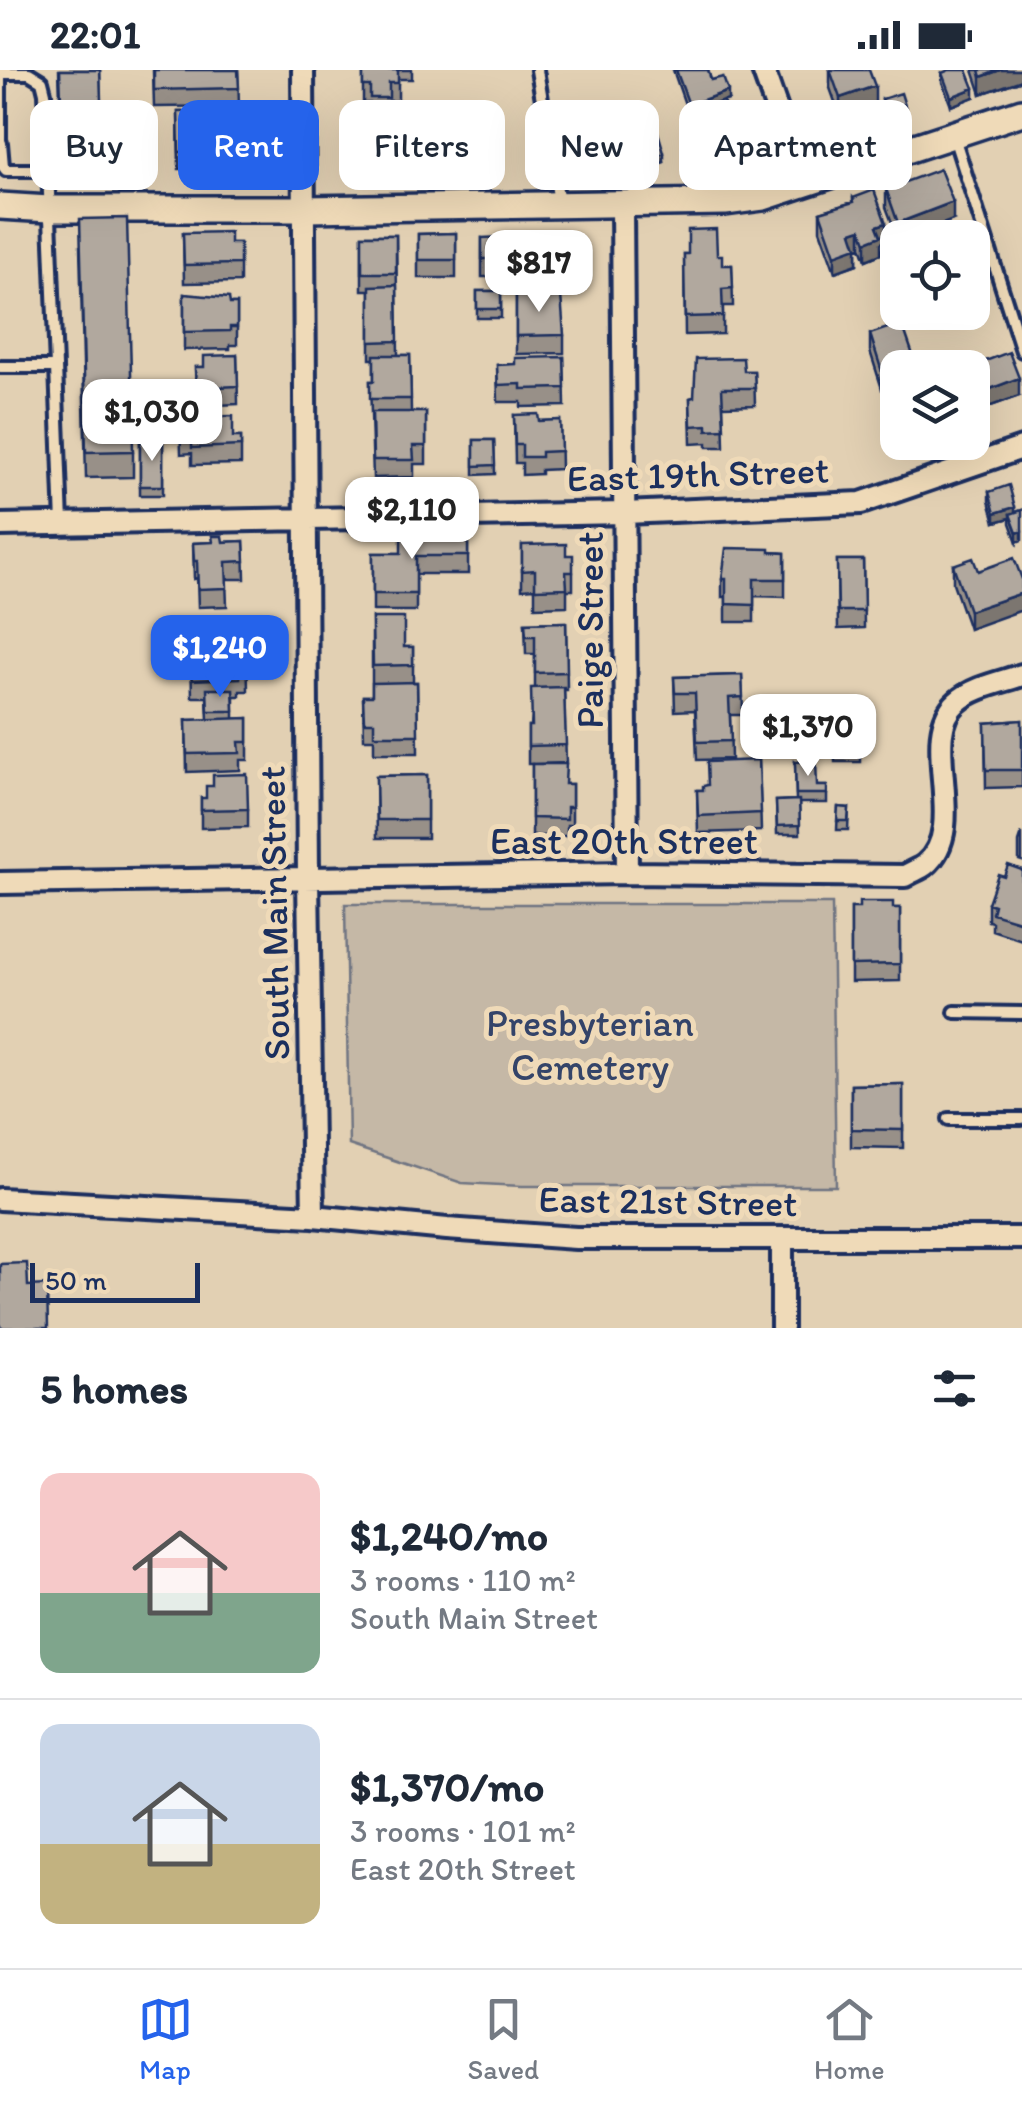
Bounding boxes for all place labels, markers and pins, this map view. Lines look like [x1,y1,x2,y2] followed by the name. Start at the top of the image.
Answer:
[480,230,598,315] pin: $817
[71,379,233,464] pin: $1,030
[331,477,493,562] pin: $2,110
[139,615,301,700] pin: $1,240
[727,694,889,779] pin: $1,370

